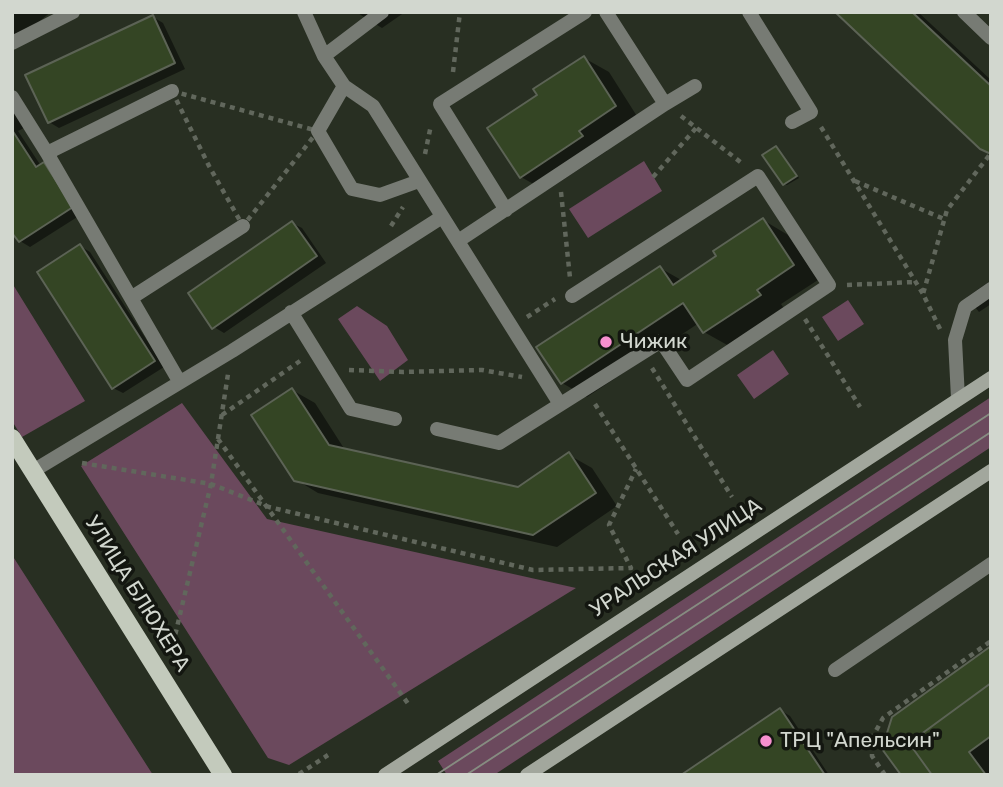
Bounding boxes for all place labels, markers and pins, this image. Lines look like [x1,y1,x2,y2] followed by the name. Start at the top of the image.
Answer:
[620,329,687,355] place label: Чижик
[598,334,614,350] marker: Чижик
[780,728,940,754] place label: ТРЦ "Апельсин"
[758,733,774,749] marker: ТРЦ "Апельсин"

